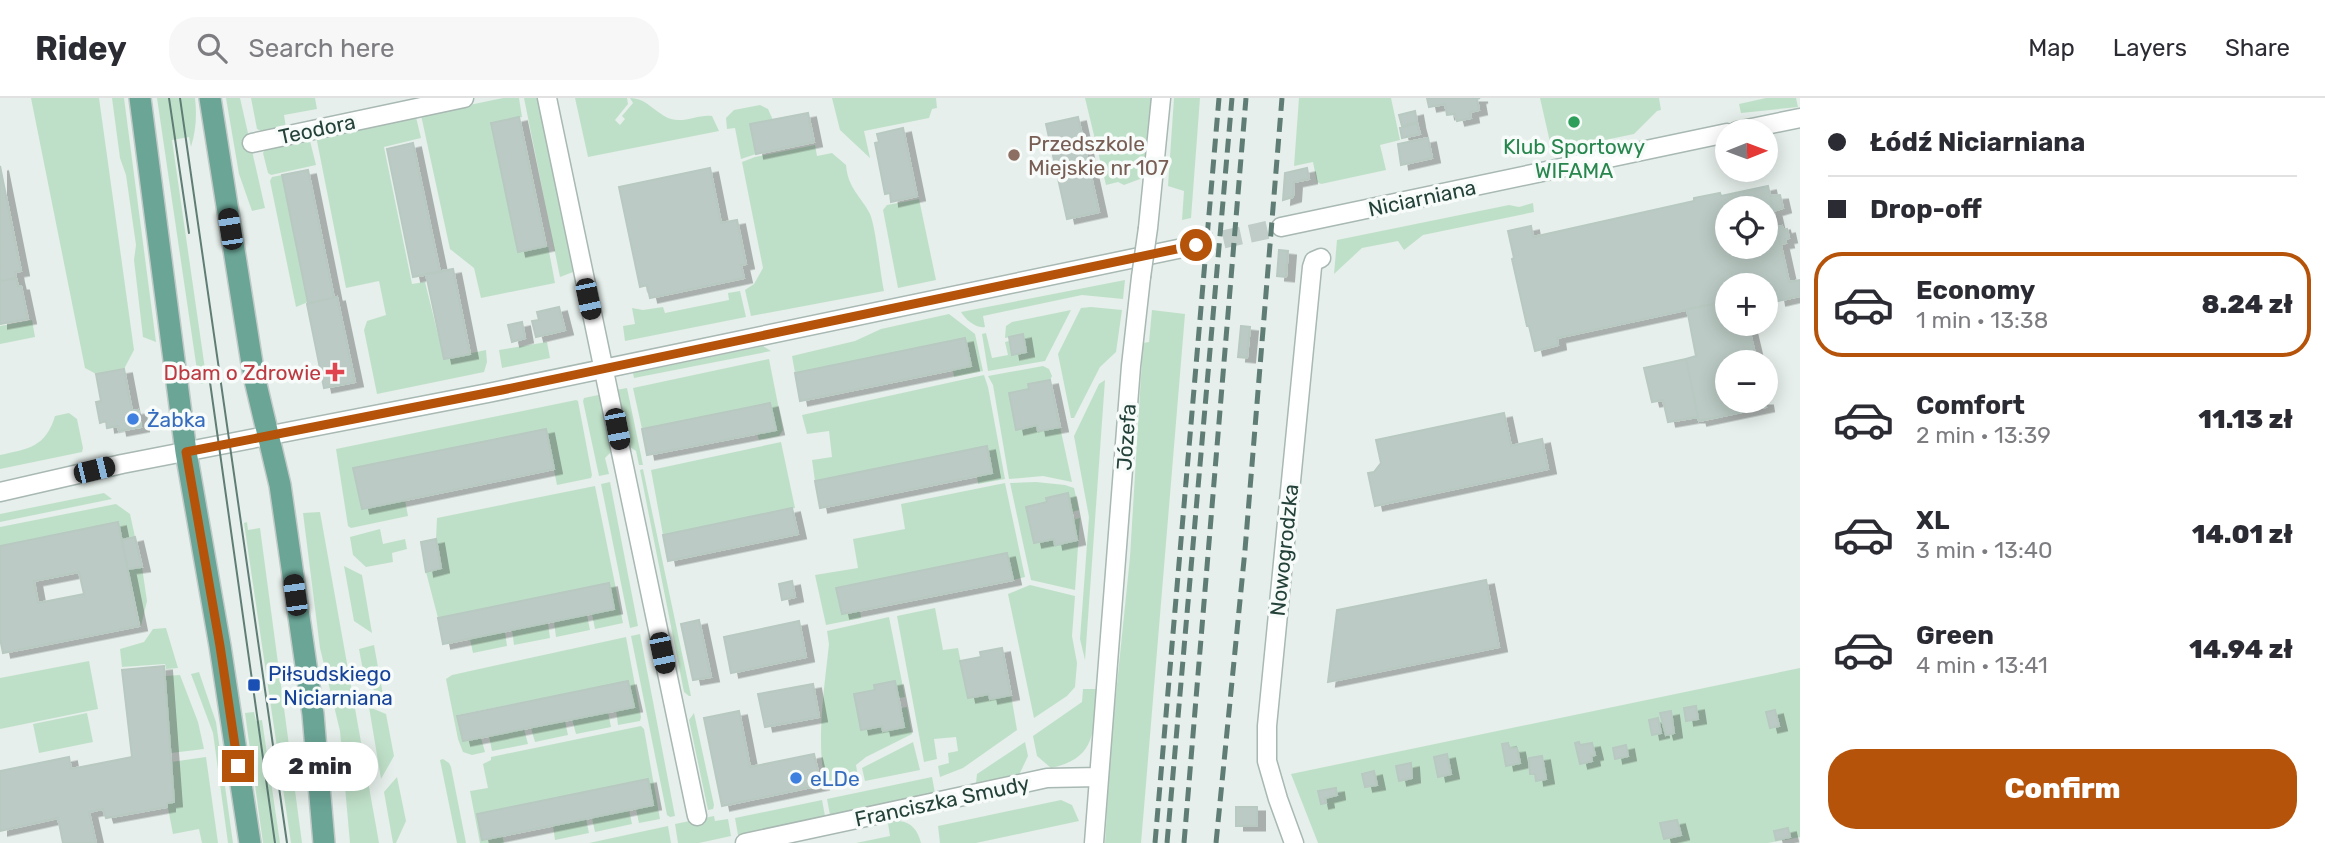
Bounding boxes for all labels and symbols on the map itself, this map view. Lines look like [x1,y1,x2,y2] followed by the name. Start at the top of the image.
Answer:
[276,109,358,149] street label: Teodora
[1566,114,1582,130] marker: Klub Sportowy WIFAMA
[1715,119,1778,182] north arrow
[1028,131,1169,180] place label: Przedszkole Miejskie nr 107
[1503,134,1645,183] place label: Klub Sportowy WIFAMA
[1006,147,1022,163] marker: Przedszkole Miejskie nr 107
[1366,174,1478,222] street label: Niciarniana
[217,207,244,251] car
[1180,229,1212,261] route start
[574,276,603,322] car
[163,360,321,385] place label: Dbam o Zdrowie
[327,364,343,380] marker: Dbam o Zdrowie
[1111,403,1141,471] street label: Józefa
[603,406,632,452] car
[147,407,206,432] place label: Żabka
[125,411,141,427] marker: Żabka
[72,455,117,485] car
[1265,483,1303,617] street label: Nowogrodzka
[282,573,309,617] car
[648,630,677,676] car
[268,661,393,710] place label: Piłsudskiego - Niciarniana
[246,677,262,693] marker: Piłsudskiego - Niciarniana
[262,742,378,790] callout: 2 min
[222,750,254,782] route end
[810,766,860,791] place label: eLDe
[788,770,804,786] marker: eLDe
[852,770,1032,832] street label: Franciszka Smudy

